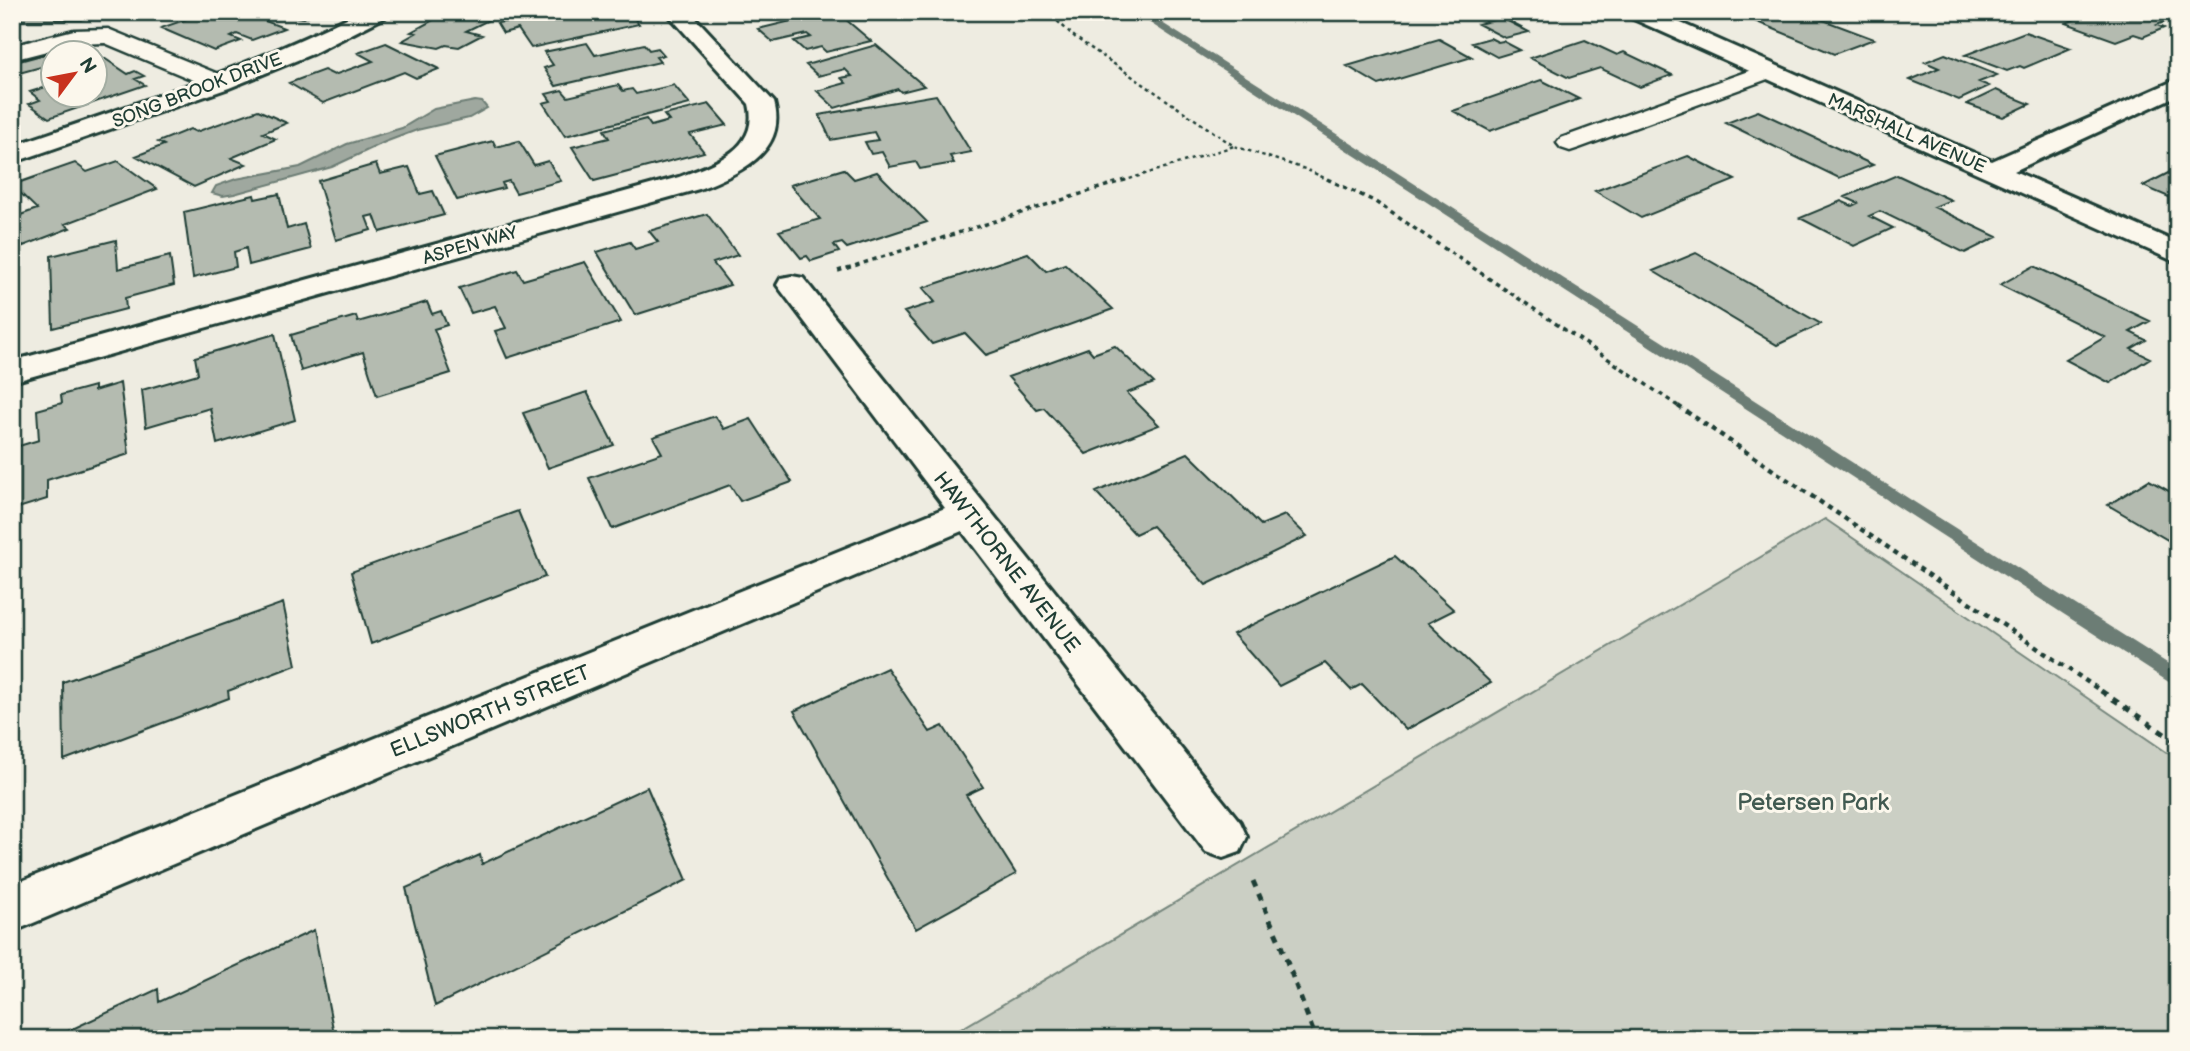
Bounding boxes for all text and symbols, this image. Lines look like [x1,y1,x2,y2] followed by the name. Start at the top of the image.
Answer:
[38,38,108,108] north arrow
[109,48,285,132] street label: SONG BROOK DRIVE
[74,54,101,78] text: N
[1824,89,1989,178] street label: MARSHALL AVENUE
[420,222,520,269] street label: ASPEN WAY
[928,467,1085,658] street label: HAWTHORNE AVENUE
[387,660,594,763] street label: ELLSWORTH STREET
[1737,788,1889,817] park label: Petersen Park

